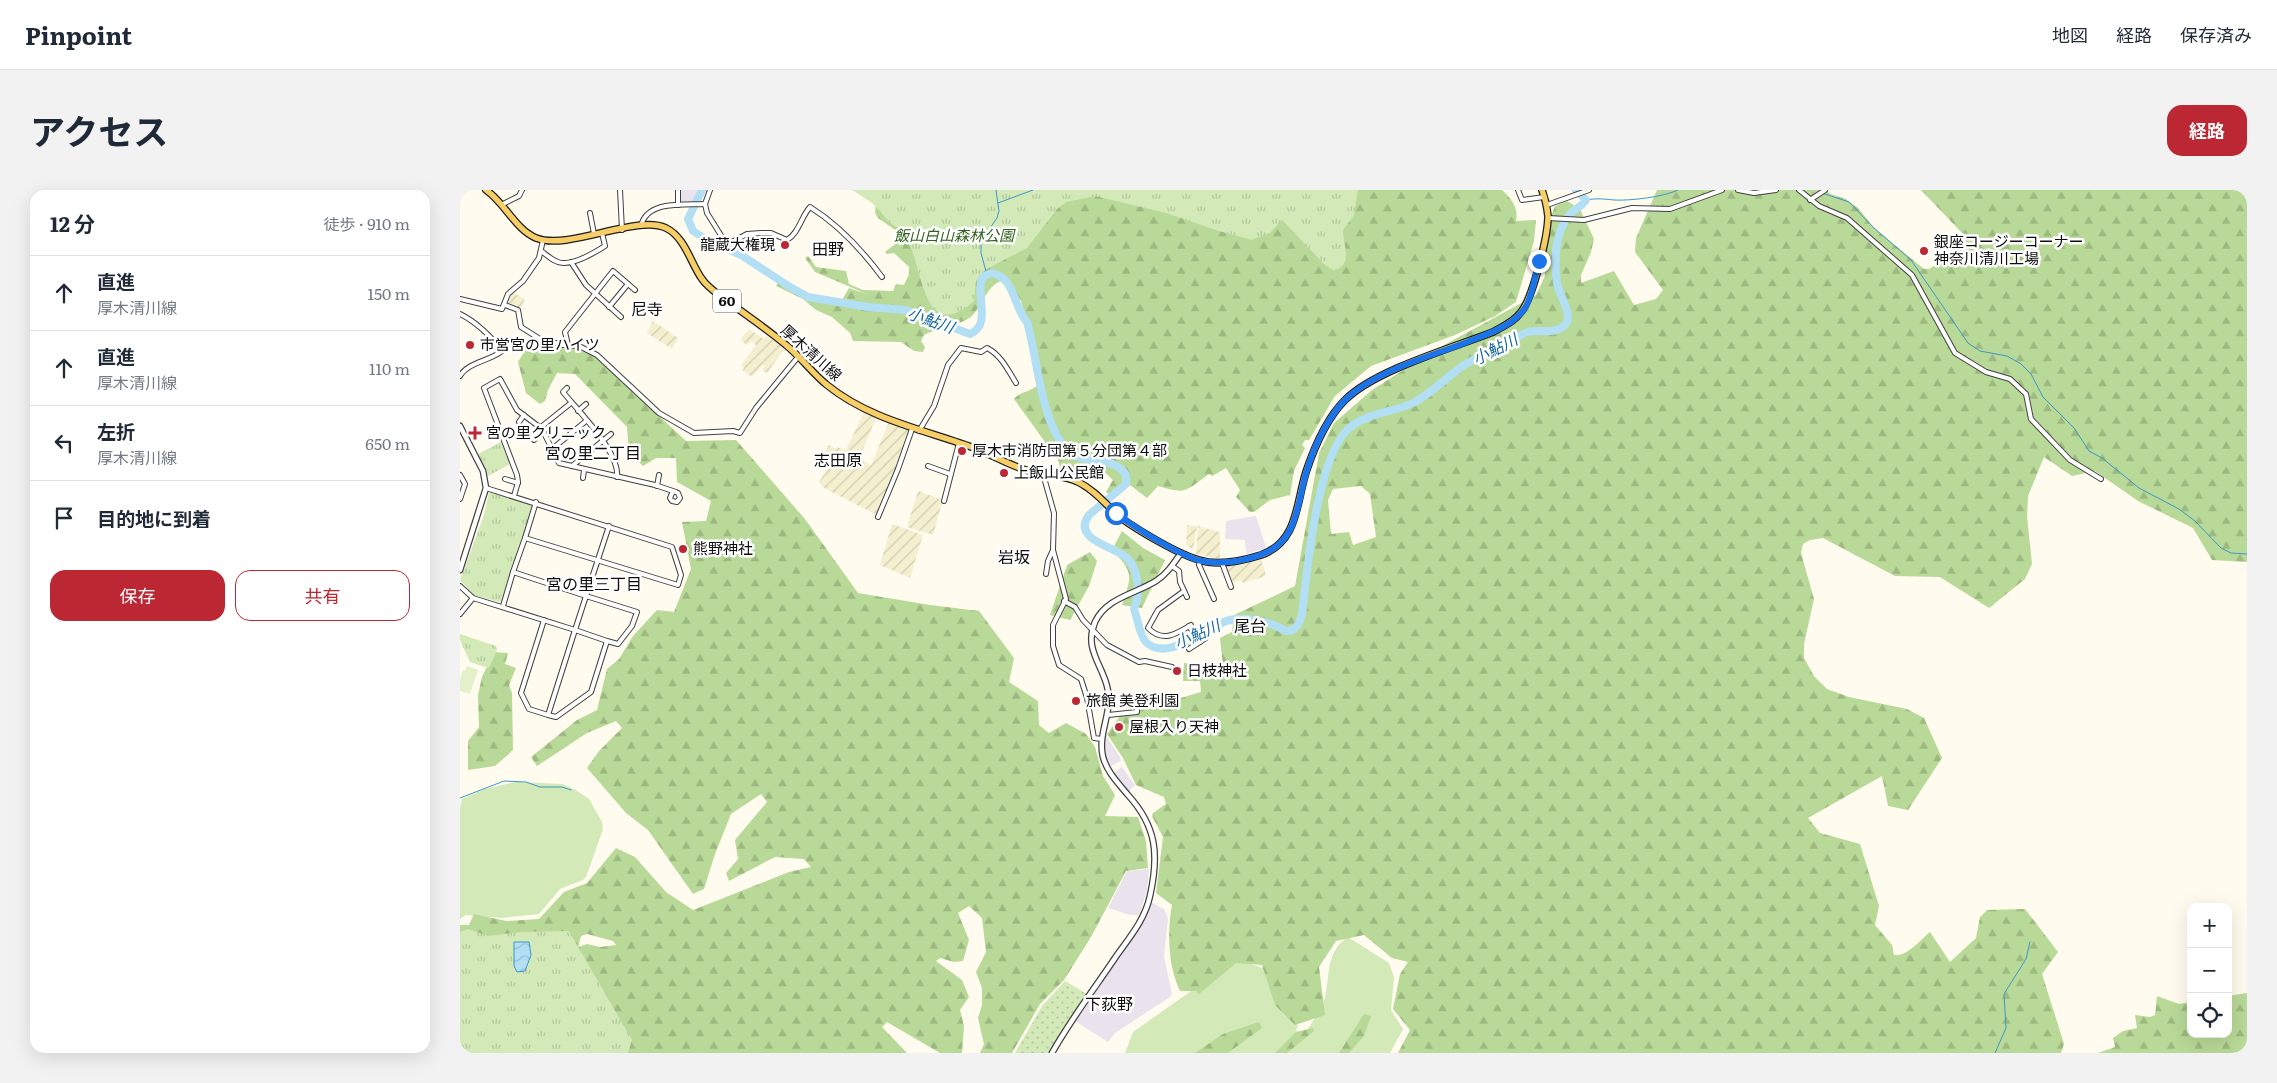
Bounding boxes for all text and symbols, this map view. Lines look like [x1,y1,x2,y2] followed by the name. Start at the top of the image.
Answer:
[25,17,132,52] text: Pinpoint
[2052,21,2088,48] text: 地図
[2116,21,2152,48] text: 経路
[2180,21,2252,48] text: 保存済み
[30,104,168,156] text: アクセス
[2167,105,2247,156] button: 経路
[50,207,95,238] text: 12 分
[323,211,410,235] text: 徒歩 · 910 m
[894,223,1016,246] park label: 飯山白山森林公園
[1934,229,2084,269] place label: 銀座コージーコーナー 神奈川清川工場
[700,232,775,255] place label: 龍蔵大権現
[812,236,844,260] district label: 田野
[779,239,791,251] marker: 龍蔵大権現
[1918,245,1930,257] marker: 銀座コージーコーナー 神奈川清川工場
[1528,250,1551,273] route end
[97,267,135,295] text: 直進
[50,279,78,307] icon: ahead
[367,281,410,305] text: 150 m
[713,290,741,312] road number: 60
[97,295,177,319] text: 厚木清川線
[631,296,663,320] district label: 尼寺
[905,300,960,339] water label: 小鮎川
[776,318,848,386] street label: 厚木清川線
[1468,326,1523,370] water label: 小鮎川
[480,332,600,355] place label: 市営宮の里ハイツ
[464,339,476,351] marker: 市営宮の里ハイツ
[97,342,135,370] text: 直進
[50,354,78,382] icon: ahead
[369,356,410,380] text: 110 m
[97,370,177,394] text: 厚木清川線
[97,417,135,445] text: 左折
[486,420,606,443] place label: 宮の里クリニック
[468,426,482,440] marker: 宮の里クリニック
[50,429,78,457] icon: left
[365,431,410,455] text: 650 m
[972,438,1167,461] place label: 厚木市消防団第５分団第４部
[545,440,641,464] district label: 宮の里二丁目
[97,445,177,469] text: 厚木清川線
[956,445,968,457] marker: 厚木市消防団第５分団第４部
[814,447,862,471] district label: 志田原
[1014,460,1104,483] place label: 上飯山公民館
[998,467,1010,479] marker: 上飯山公民館
[1105,502,1128,525] route start
[50,504,78,532] icon: arrive
[97,504,211,532] text: 目的地に到着
[693,536,753,559] place label: 熊野神社
[677,543,689,555] marker: 熊野神社
[998,544,1030,568] district label: 岩坂
[50,570,225,621] button: 保存
[235,570,410,621] button: 共有
[546,571,642,595] district label: 宮の里三丁目
[1170,612,1225,654] water label: 小鮎川
[1234,613,1266,637] district label: 尾台
[1187,658,1247,681] place label: 日枝神社
[1171,665,1183,677] marker: 日枝神社
[1086,688,1179,711] place label: 旅館 美登利園
[1070,695,1082,707] marker: 旅館 美登利園
[1129,714,1219,737] place label: 屋根入り天神
[1113,721,1125,733] marker: 屋根入り天神
[2187,903,2232,1038] map controls
[2187,903,2232,948] button: +
[2187,948,2232,993] button: −
[1085,991,1133,1015] district label: 下荻野
[2187,993,2232,1038] button: locate

